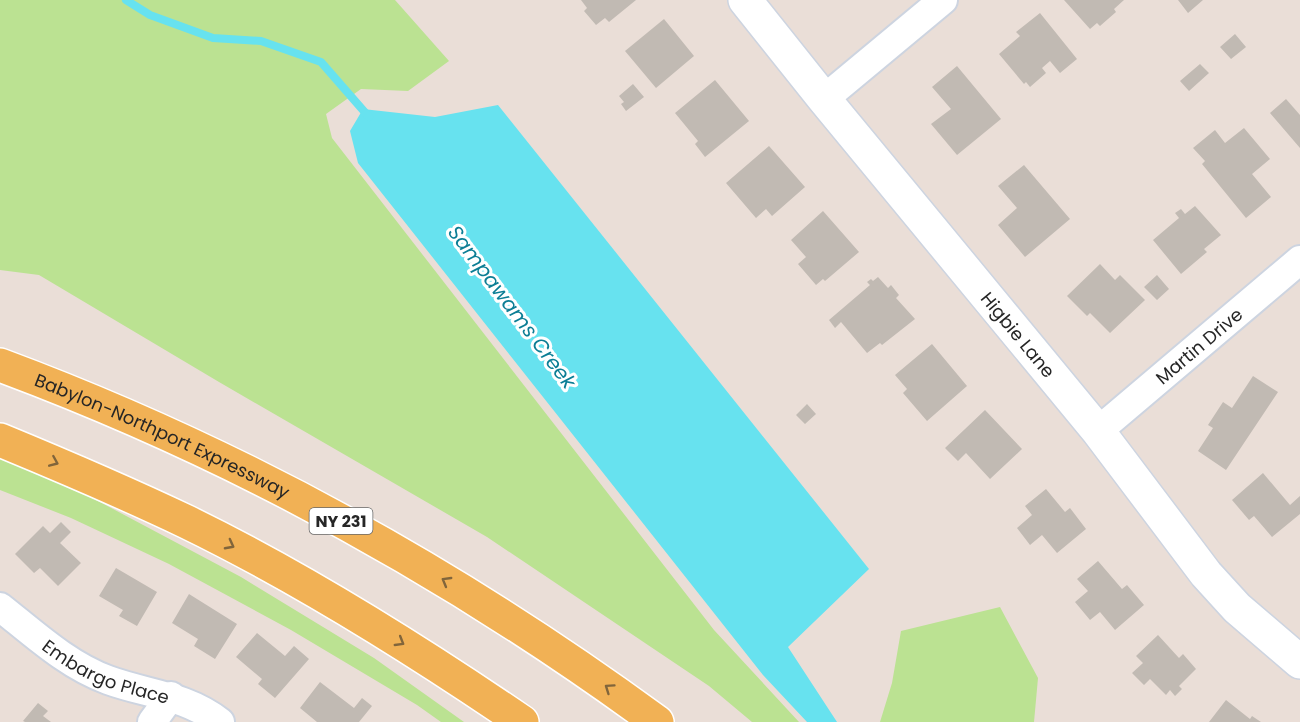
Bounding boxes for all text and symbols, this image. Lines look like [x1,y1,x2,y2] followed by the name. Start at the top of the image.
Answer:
[441,220,584,396] water label: Sampawams Creek
[976,286,1061,383] street label: Higbie Lane
[1150,302,1248,390] street label: Martin Drive
[31,367,294,504] street label: Babylon-Northport Expressway
[48,455,59,467] one-way arrow
[310,508,372,534] road number: NY 231
[224,538,235,549] one-way arrow
[442,577,452,588] one-way arrow
[38,633,172,709] street label: Embargo Place
[394,634,404,646] one-way arrow
[605,684,616,695] one-way arrow

